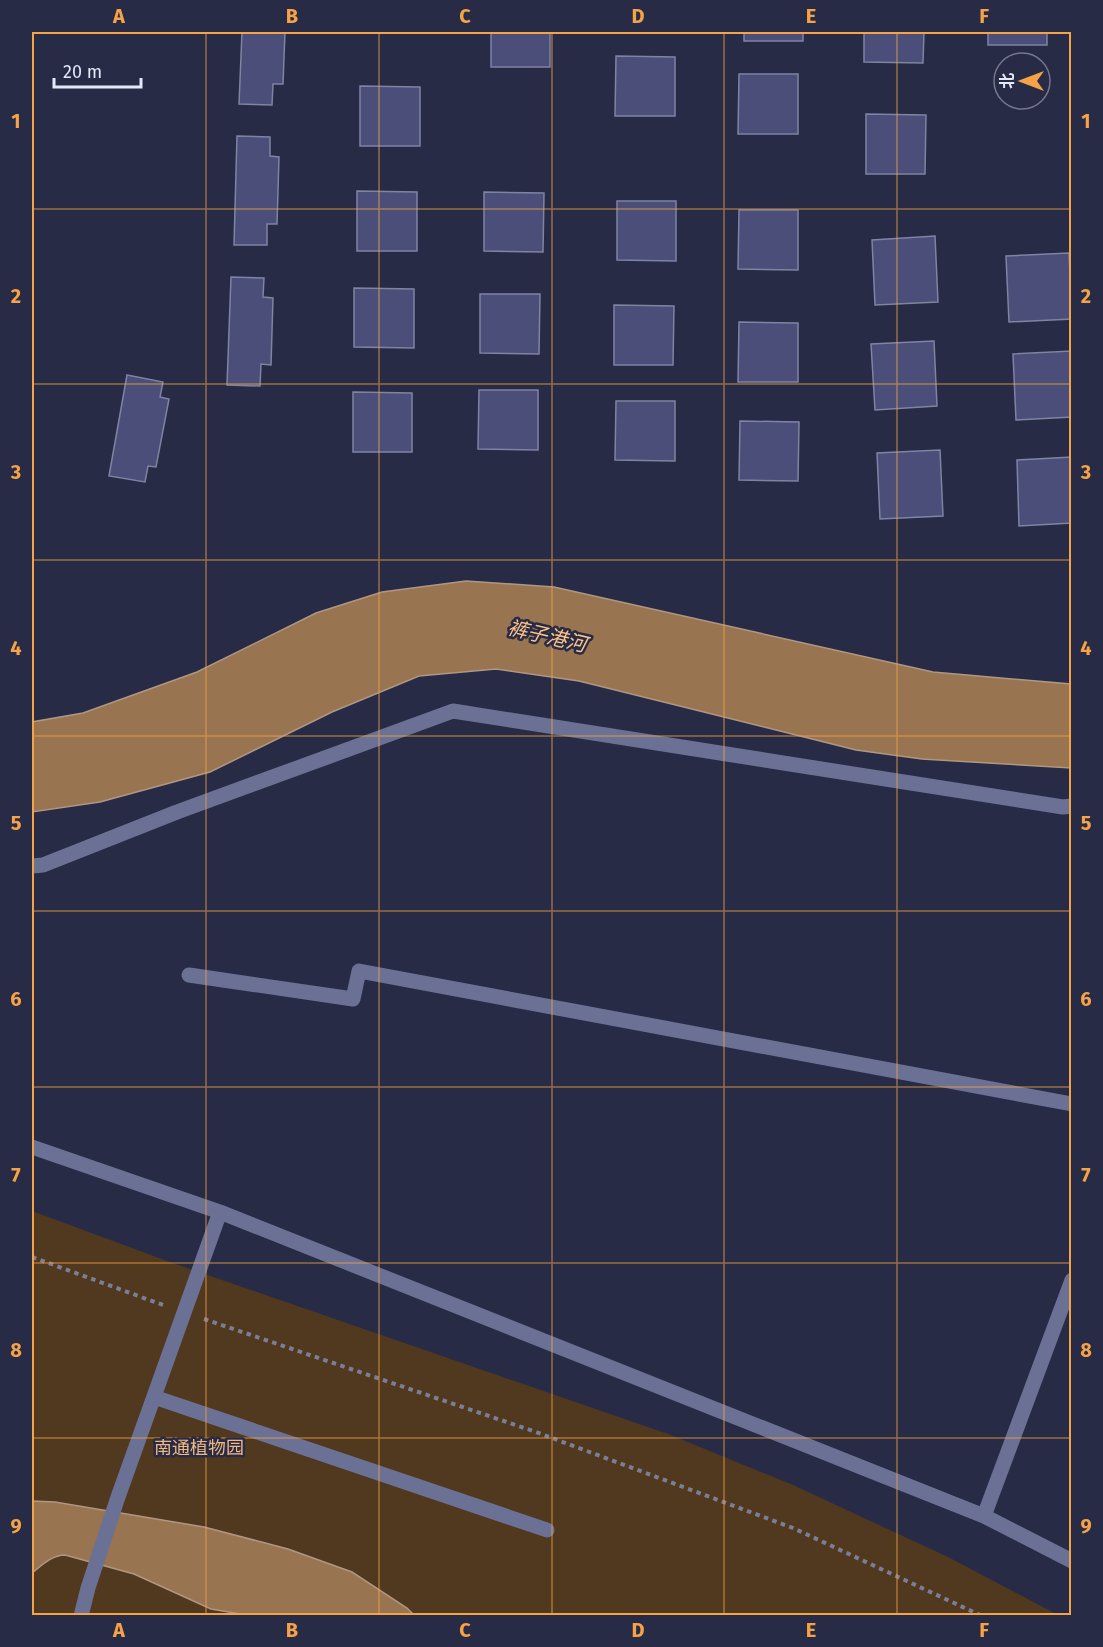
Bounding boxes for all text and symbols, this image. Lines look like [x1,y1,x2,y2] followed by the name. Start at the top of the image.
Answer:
[112,4,126,28] text: A
[286,4,298,28] text: B
[459,4,471,28] text: C
[631,4,645,28] text: D
[806,4,816,28] text: E
[979,4,989,28] text: F
[54,51,141,89] scale bar
[992,51,1052,111] north arrow
[63,61,102,83] text: 20 m
[998,73,1017,89] text: 北
[11,109,21,133] text: 1
[1081,109,1091,133] text: 1
[11,284,21,308] text: 2
[1081,284,1091,308] text: 2
[10,460,21,484] text: 3
[1080,460,1091,484] text: 3
[505,615,593,658] water label: 裤子港河
[10,636,22,660] text: 4
[1080,636,1092,660] text: 4
[11,811,22,835] text: 5
[1081,811,1092,835] text: 5
[10,987,22,1011] text: 6
[1080,987,1092,1011] text: 6
[11,1163,21,1187] text: 7
[1081,1163,1091,1187] text: 7
[10,1338,22,1362] text: 8
[1080,1338,1092,1362] text: 8
[154,1437,244,1459] park label: 南通植物园
[10,1514,22,1538] text: 9
[1080,1514,1092,1538] text: 9
[112,1618,126,1642] text: A
[286,1618,298,1642] text: B
[459,1618,471,1642] text: C
[631,1618,645,1642] text: D
[806,1618,816,1642] text: E
[979,1618,989,1642] text: F

